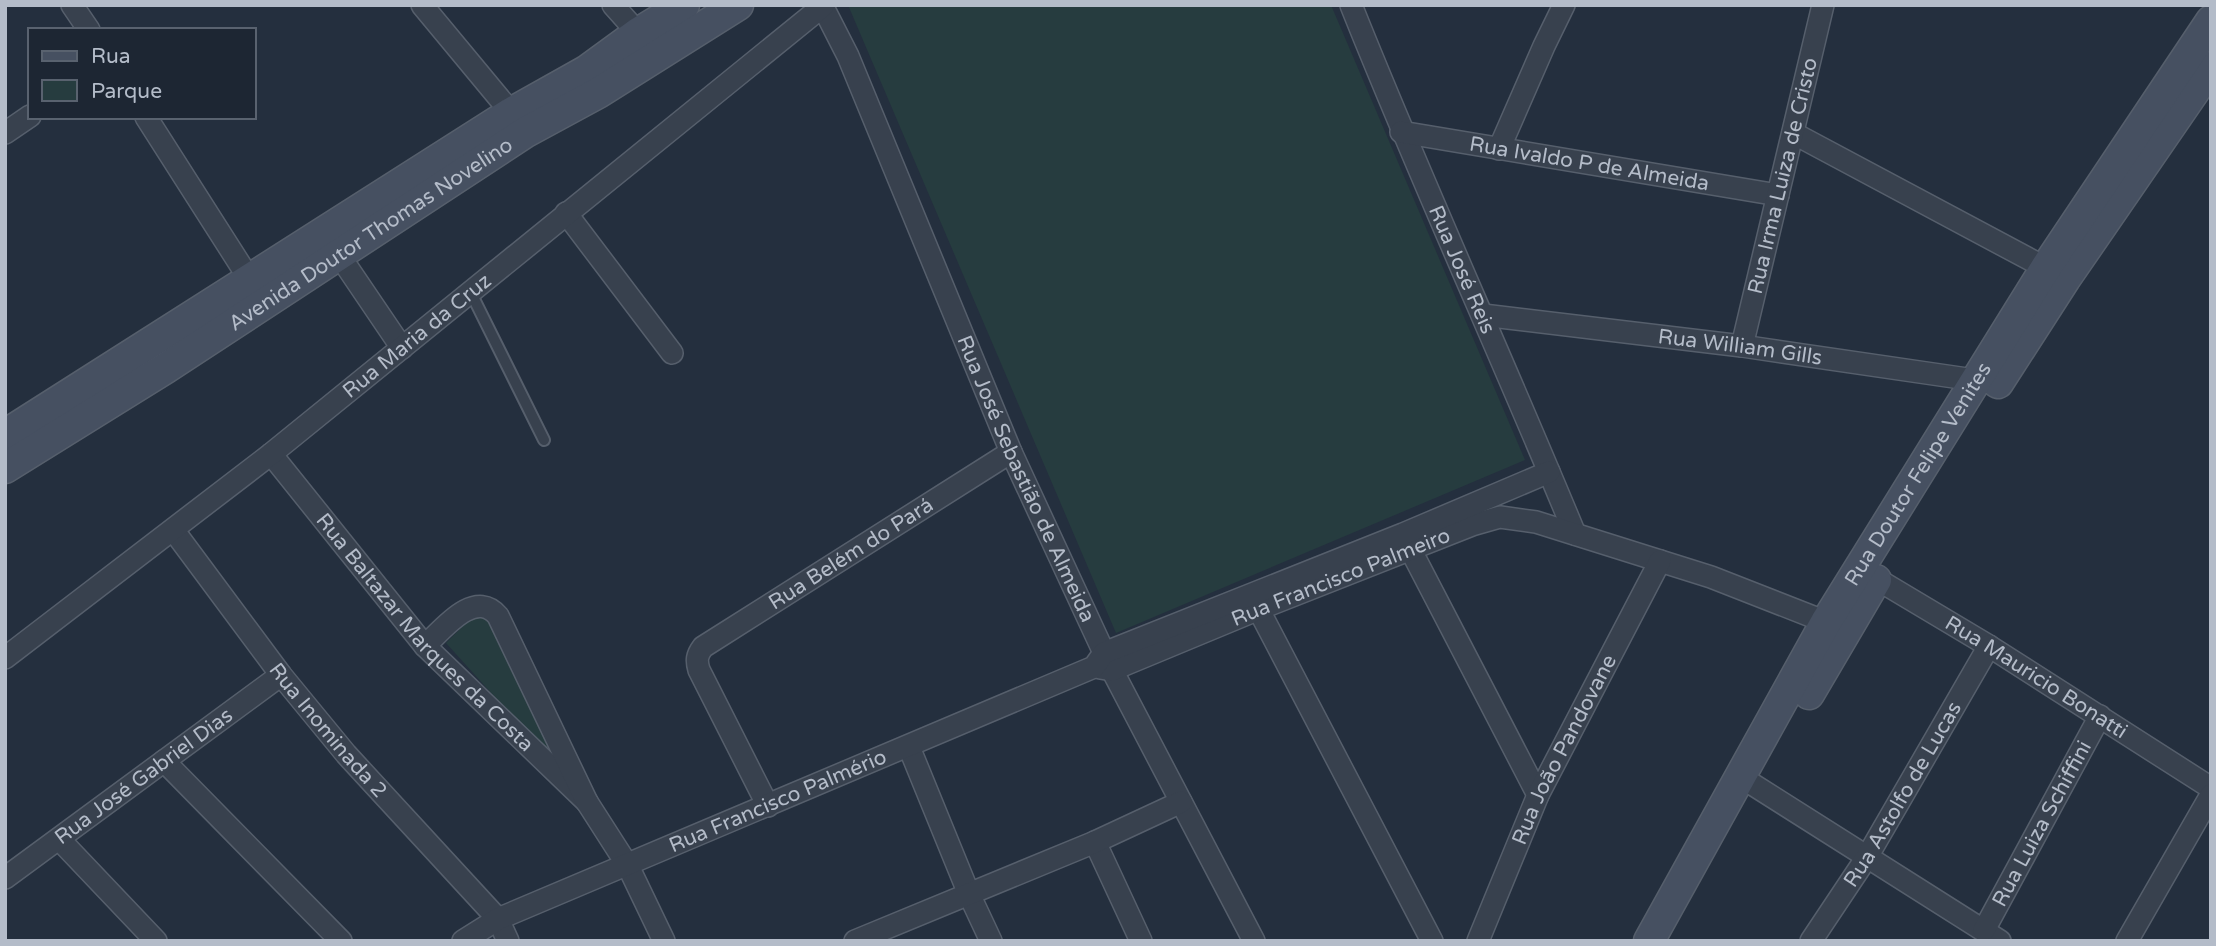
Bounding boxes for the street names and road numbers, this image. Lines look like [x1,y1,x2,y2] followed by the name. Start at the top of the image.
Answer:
[1742,55,1823,297] street label: Rua Irma Luiza de Cristo
[1468,131,1711,196] street label: Rua Ivaldo P de Almeida
[224,132,517,336] street label: Avenida Doutor Thomas Novelino
[1423,202,1501,338] street label: Rua José Reis
[337,268,496,403] street label: Rua Maria da Cruz
[1657,324,1824,370] street label: Rua William Gills
[952,332,1101,626] street label: Rua José Sebastião de Almeida
[1839,358,1997,590] street label: Rua Doutor Felipe Venites
[764,492,938,615] street label: Rua Belém do Pará
[311,508,539,757] street label: Rua Baltazar Marques da Costa
[1227,522,1454,632] street label: Rua Francisco Palmeiro
[1941,610,2132,744] street label: Rua Mauricio Bonatti
[1506,650,1622,848] street label: Rua João Pandovane
[264,658,392,803] street label: Rua Inominada 2
[1838,697,1967,892] street label: Rua Astolfo de Lucas
[50,702,237,850] street label: Rua José Gabriel Dias
[1987,736,2097,911] street label: Rua Luiza Schiffini
[665,744,890,858] street label: Rua Francisco Palmério

